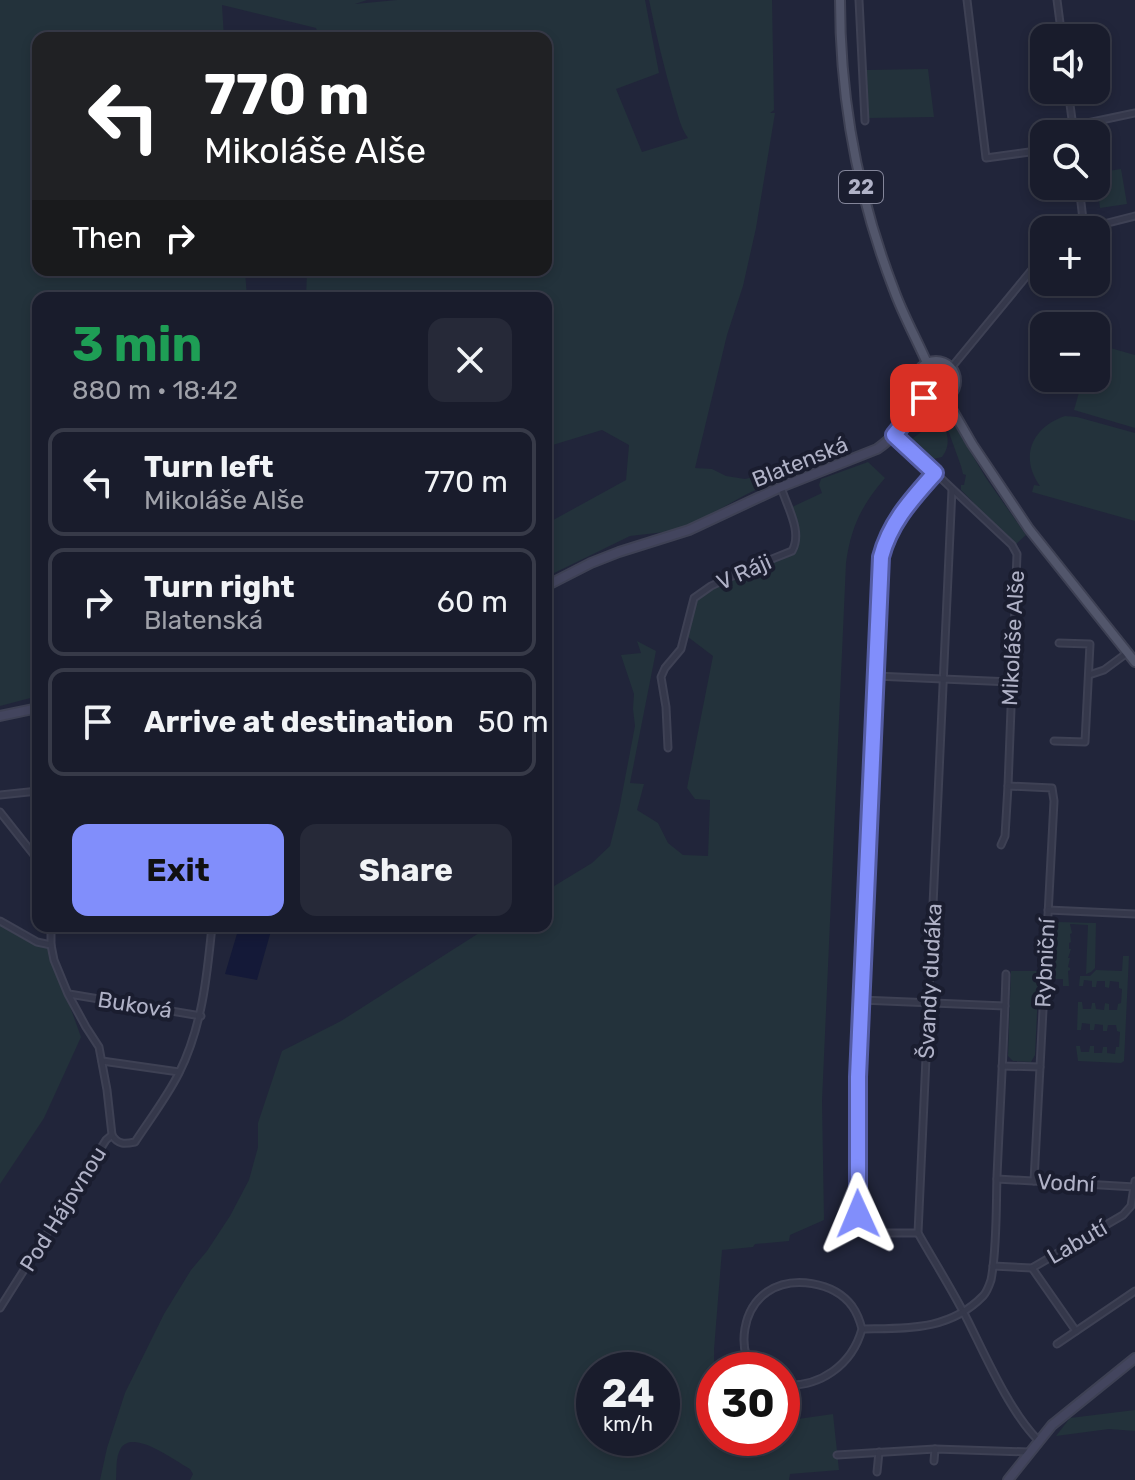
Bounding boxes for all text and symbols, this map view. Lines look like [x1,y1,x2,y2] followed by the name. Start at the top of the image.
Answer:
[1030,24,1110,392] map controls
[1030,24,1110,104] button: sound
[204,62,369,128] text: 770 m
[72,64,176,168] icon: left
[1030,120,1110,200] button: search
[204,129,426,172] text: Mikoláše Alše
[839,171,883,203] road number: 22
[158,216,202,260] icon: right
[1030,216,1110,296] button: +
[72,220,142,256] text: Then
[1030,312,1110,392] button: −
[72,316,202,373] text: 3 min
[428,318,512,402] button: close
[890,364,958,432] pin
[72,375,238,406] text: 880 m · 18:42
[902,376,946,420] icon: arrive
[748,431,852,493] street label: Blatenská
[144,449,274,485] text: Turn left
[76,460,120,504] icon: left
[424,464,508,500] text: 770 m
[144,485,304,516] text: Mikoláše Alše
[713,548,775,596] street label: V Ráji
[144,569,295,605] text: Turn right
[996,570,1030,706] street label: Mikoláše Alše
[76,580,120,624] icon: right
[437,584,508,620] text: 60 m
[144,605,263,636] text: Blatenská
[76,700,120,744] icon: arrive
[144,704,454,740] text: Arrive at destination
[478,704,549,740] text: 50 m
[72,824,284,916] button: Exit
[300,824,512,916] button: Share
[912,903,948,1059] street label: Švandy dudáka
[1029,916,1061,1008] street label: Rybniční
[96,986,174,1024] street label: Buková
[14,1141,112,1277] street label: Pod Hájovnou
[1037,1168,1097,1198] street label: Vodní
[816,1172,900,1256] position arrow
[1042,1213,1113,1270] street label: Labutí
[696,1352,800,1456] speed limit sign: 30
[601,1370,655,1417] text: 24
[603,1412,653,1436] text: km/h

